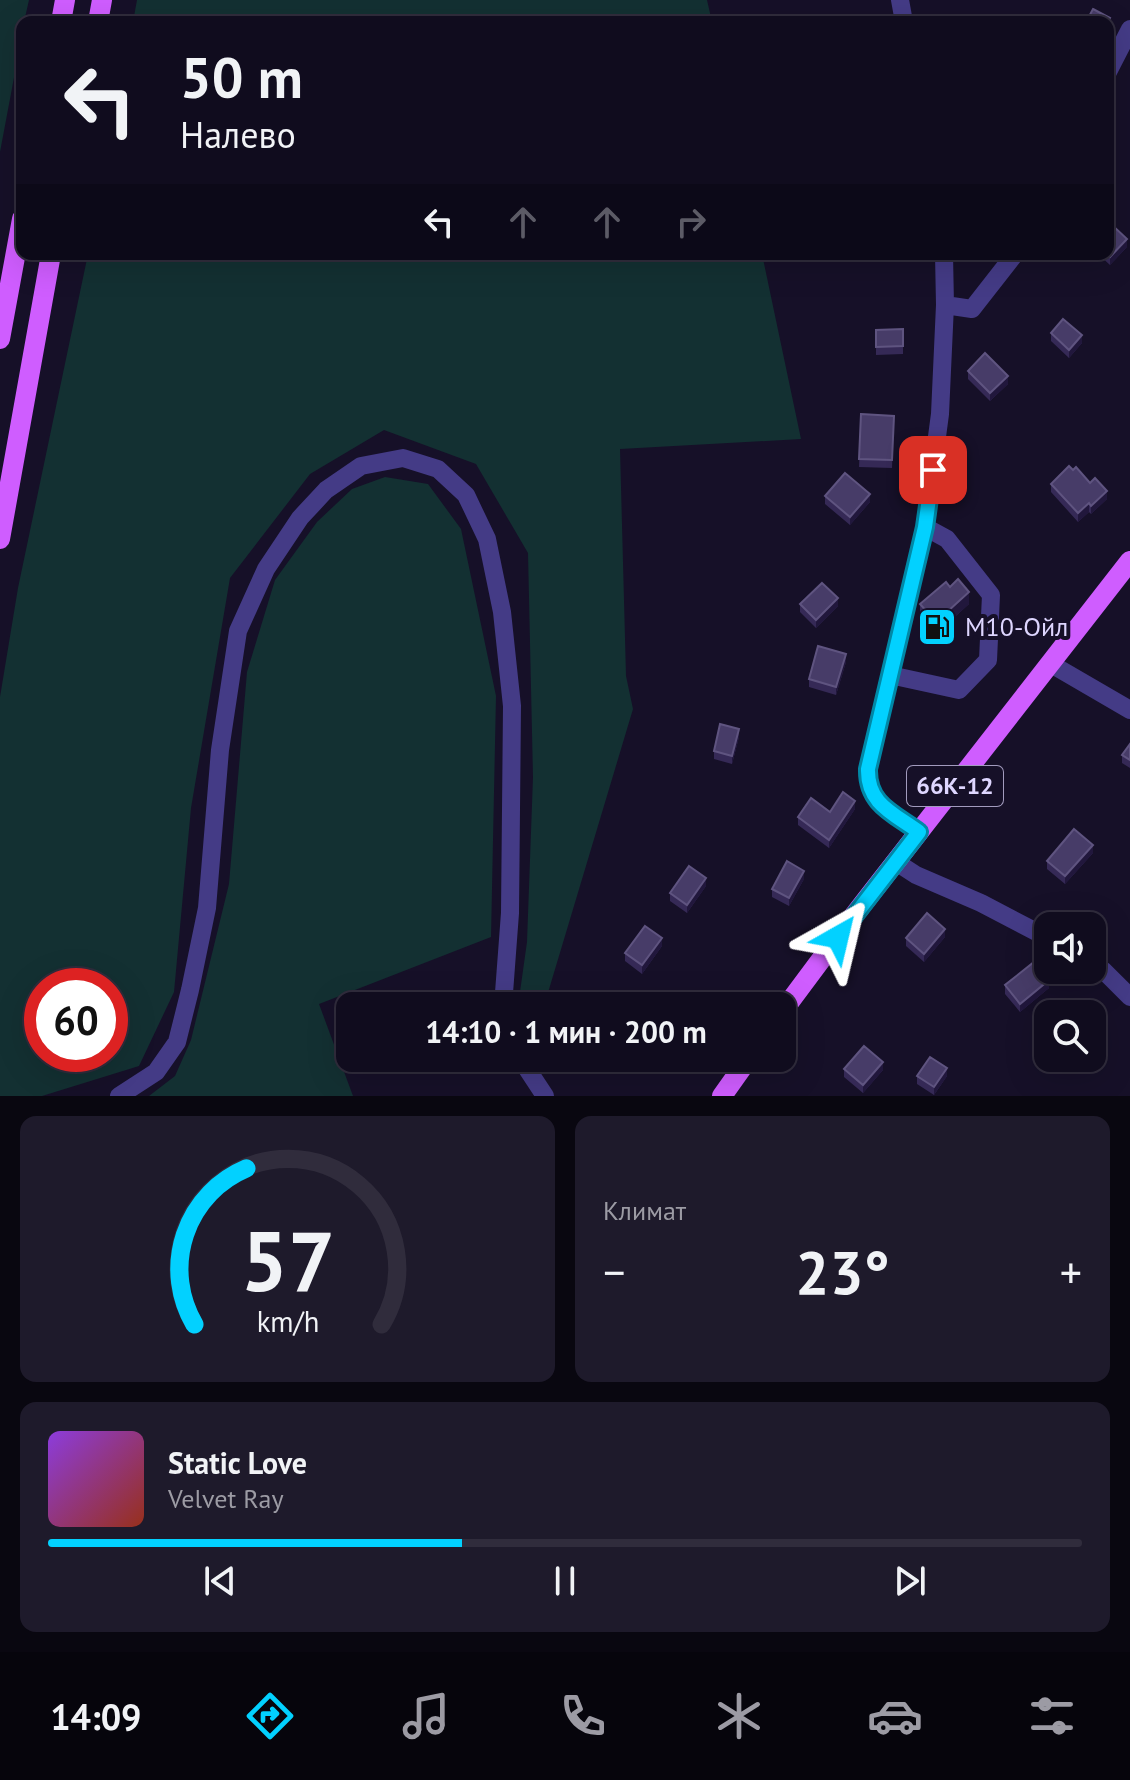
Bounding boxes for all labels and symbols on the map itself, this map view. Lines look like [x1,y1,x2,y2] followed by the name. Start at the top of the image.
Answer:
[899,436,967,504] pin
[916,606,958,648] fuel station icon: М10-Ойл
[965,610,1068,643] place label: М10-Ойл
[907,766,1003,806] road number: 66К-12
[796,895,880,979] position arrow
[24,968,128,1072] speed limit sign: 60

